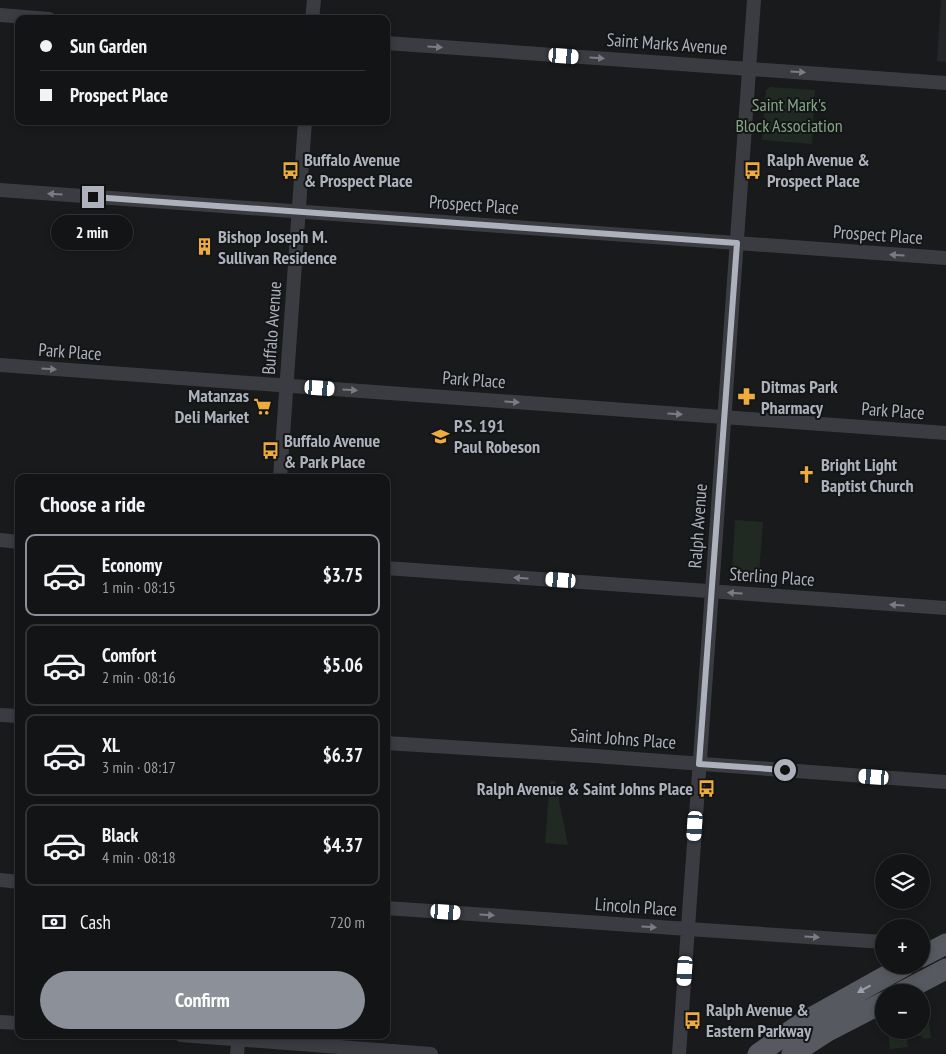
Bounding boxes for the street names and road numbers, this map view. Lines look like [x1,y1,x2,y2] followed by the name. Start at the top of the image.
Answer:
[606,28,728,59] street label: Saint Marks Avenue
[428,190,520,219] street label: Prospect Place
[832,220,924,249] street label: Prospect Place
[257,280,286,375] street label: Buffalo Avenue
[38,338,102,365] street label: Park Place
[442,366,506,393] street label: Park Place
[861,397,925,424] street label: Park Place
[683,483,712,569] street label: Ralph Avenue
[729,562,815,591] street label: Sterling Place
[569,723,677,754] street label: Saint Johns Place
[594,892,678,921] street label: Lincoln Place

